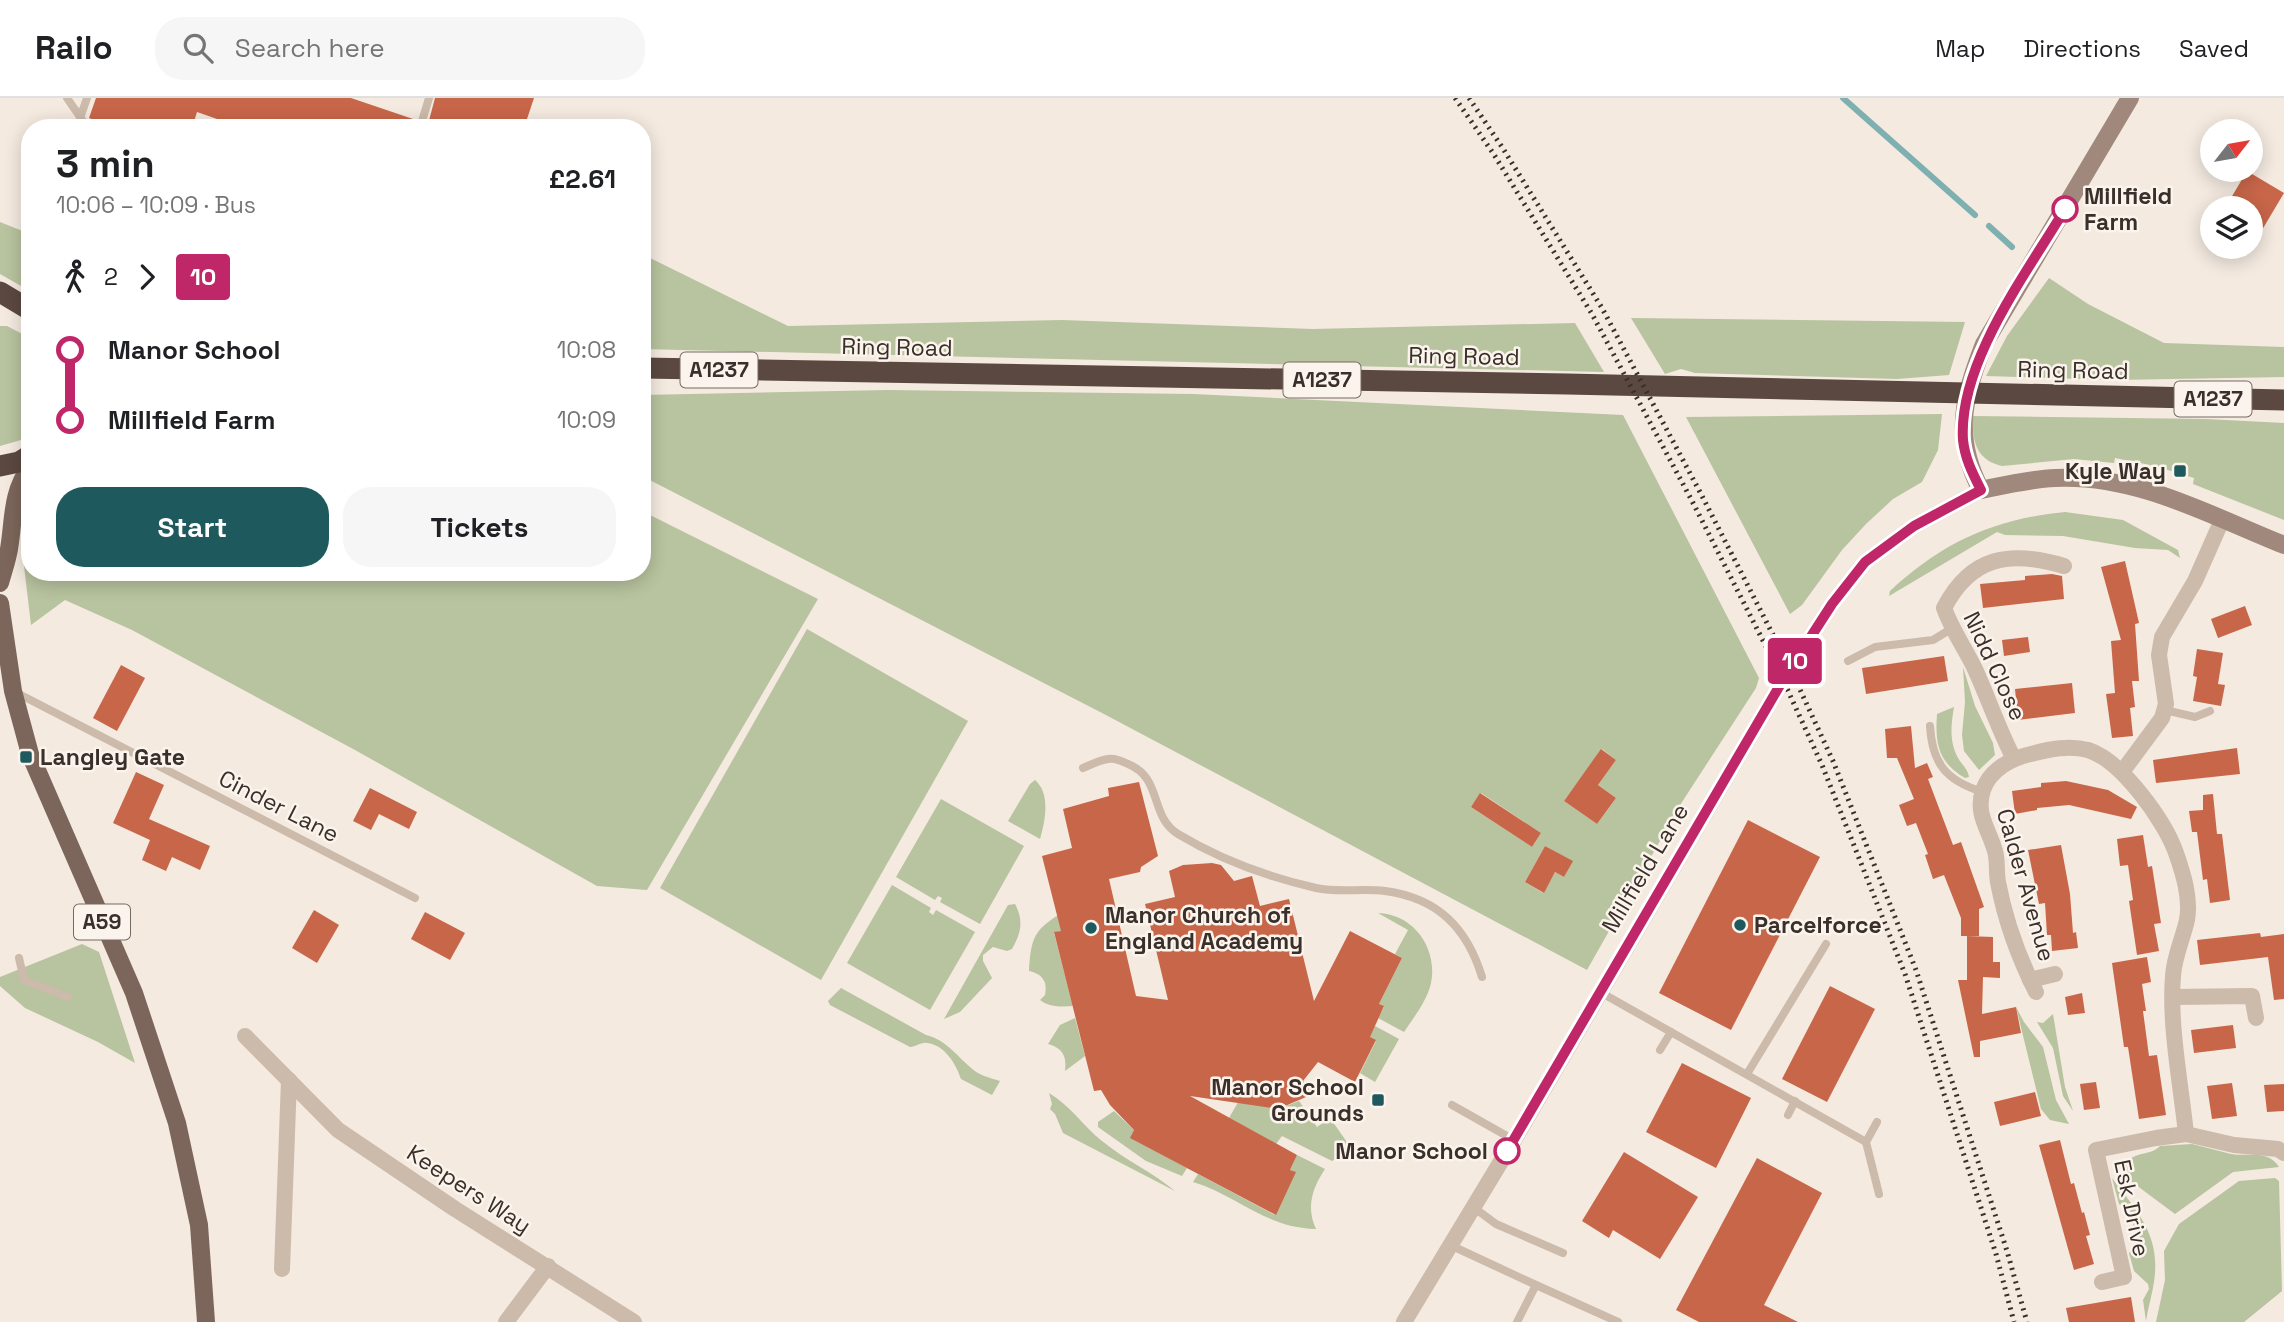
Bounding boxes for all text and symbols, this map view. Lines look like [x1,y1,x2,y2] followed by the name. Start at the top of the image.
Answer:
[155,17,645,80] search box
[35,27,113,69] text: Railo
[179,29,217,67] icon: search
[235,31,385,65] text: Search here
[1935,33,1985,64] text: Map
[2023,33,2141,64] text: Directions
[2179,33,2249,64] text: Saved
[2200,119,2263,182] north arrow
[2200,119,2263,259] map controls
[56,140,155,188] text: 3 min
[549,162,616,196] text: £2.61
[2084,181,2172,237] place label: Millfield Farm
[56,190,256,220] text: 10:06 – 10:09 · Bus
[2052,196,2078,222] marker: Millfield Farm
[2200,196,2263,259] button: layers
[56,258,94,296] icon: walk
[128,258,166,296] icon: forward
[190,261,216,292] text: 10
[104,262,118,292] text: 2
[841,331,953,363] street label: Ring Road
[108,333,281,367] text: Manor School
[557,335,616,365] text: 10:08
[1408,340,1520,372] street label: Ring Road
[680,352,758,388] road number: A1237
[2017,354,2129,386] street label: Ring Road
[1284,362,1360,398] road number: A1237
[2174,382,2252,416] road number: A1237
[108,403,276,437] text: Millfield Farm
[557,405,616,435] text: 10:09
[2065,456,2166,486] place label: Kyle Way
[2172,463,2188,479] marker: Kyle Way
[56,487,329,567] button: Start
[343,487,616,567] button: Tickets
[1957,607,2033,725] street label: Nidd Close
[1764,638,1826,684] line badge: 10
[1782,645,1808,676] text: 10
[40,742,185,772] place label: Langley Gate
[18,749,34,765] marker: Langley Gate
[214,763,344,849] street label: Cinder Lane
[1595,798,1695,938] street label: Millfield Lane
[1990,805,2062,965] street label: Calder Avenue
[1105,900,1303,956] place label: Manor Church of England Academy
[74,904,130,940] road number: A59
[1754,910,1882,940] place label: Parcelforce
[1732,917,1748,933] marker: Parcelforce
[1083,920,1099,936] marker: Manor Church of England Academy
[1211,1072,1364,1128] place label: Manor School Grounds
[1370,1092,1386,1108] marker: Manor School Grounds
[1335,1136,1488,1166] place label: Manor School
[401,1138,537,1240] street label: Keepers Way
[1494,1138,1520,1164] marker: Manor School
[2107,1157,2157,1259] street label: Esk Drive

